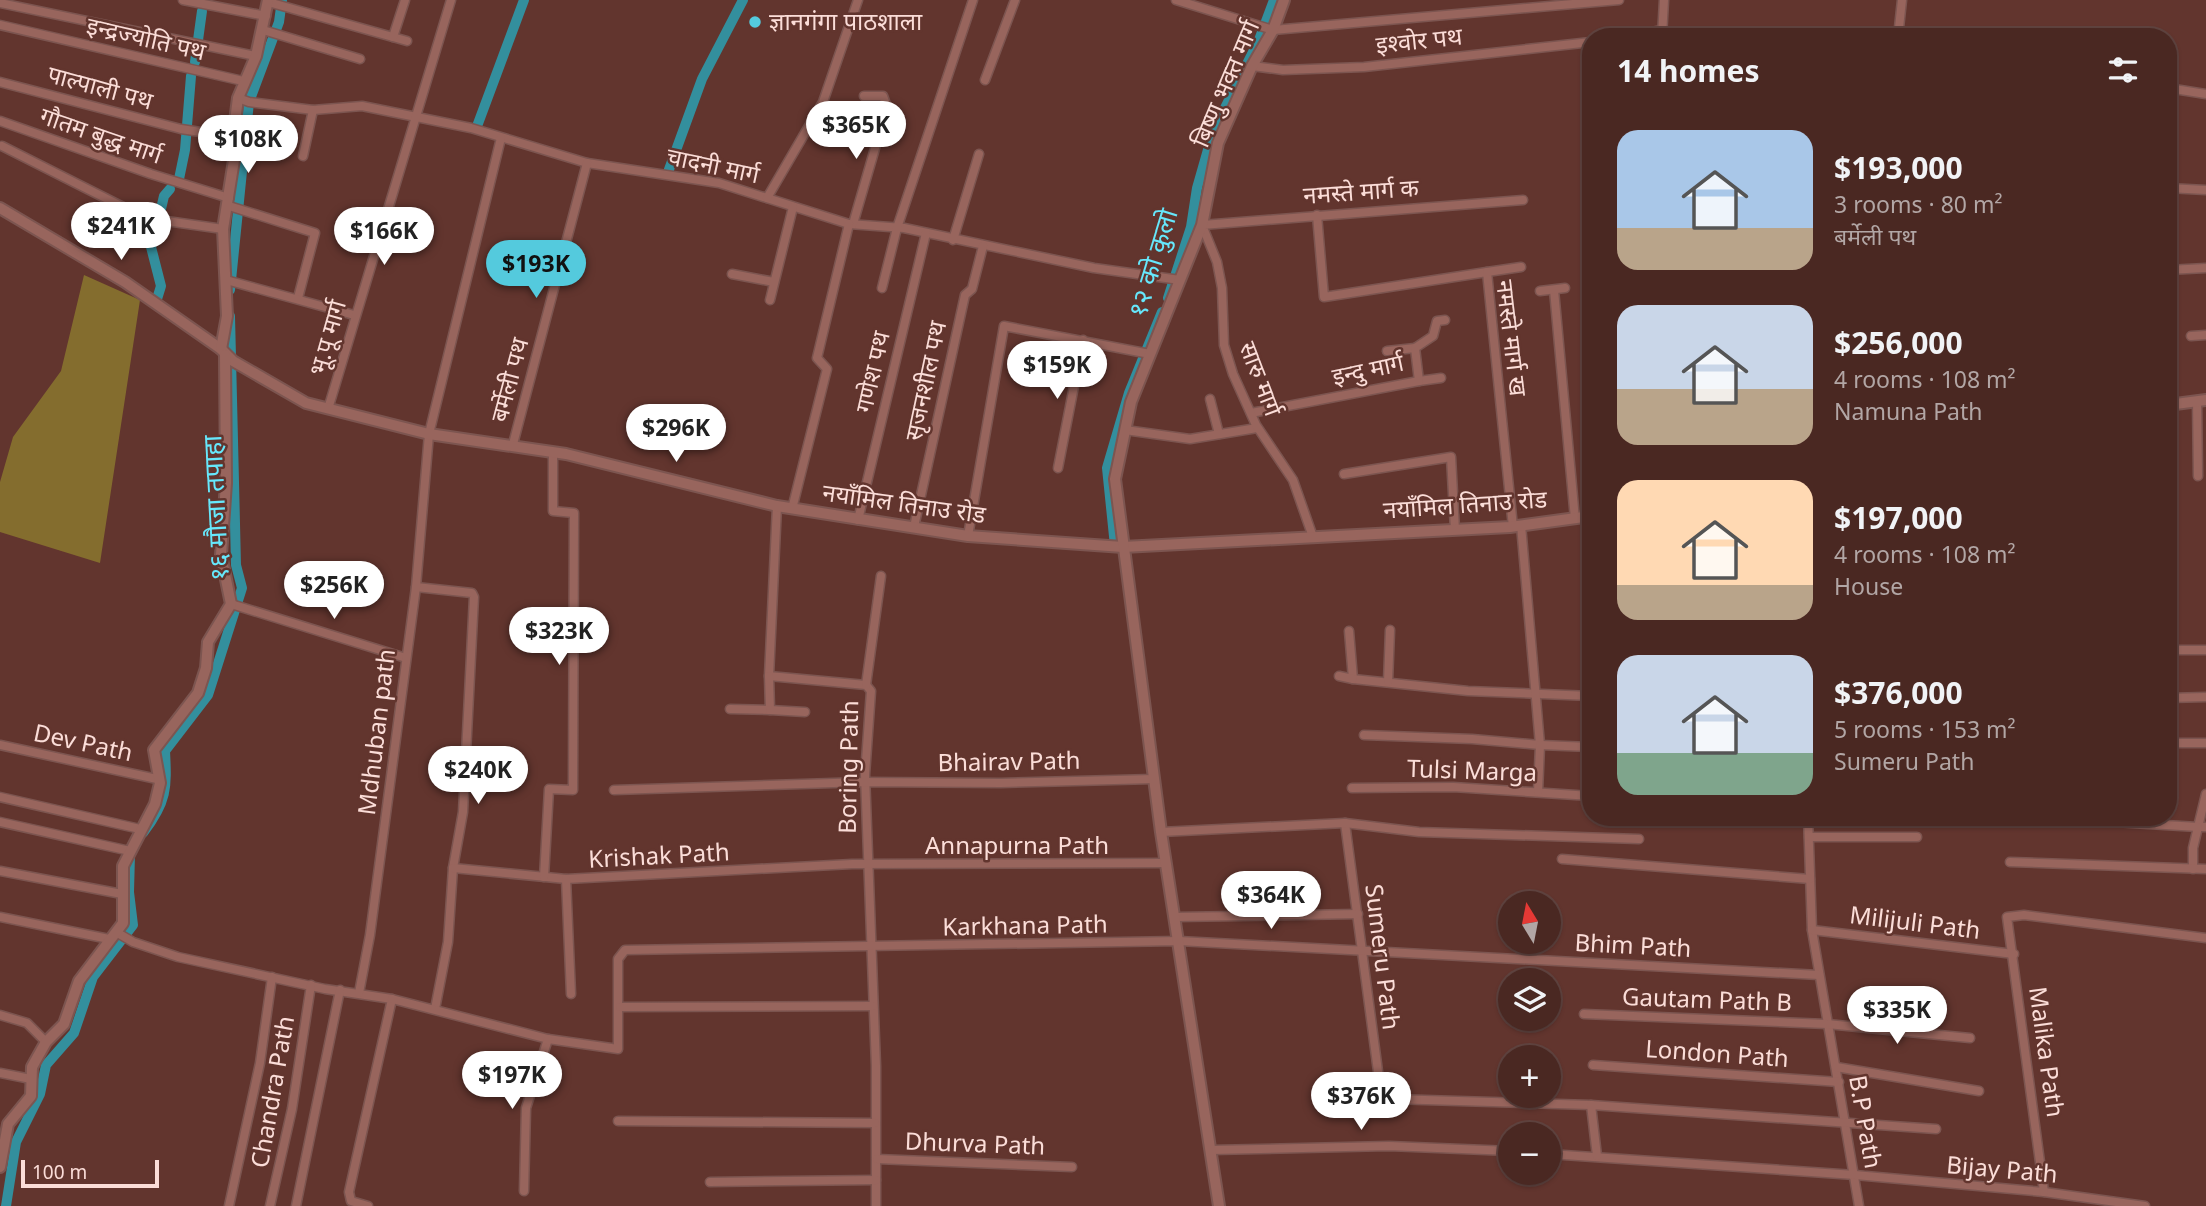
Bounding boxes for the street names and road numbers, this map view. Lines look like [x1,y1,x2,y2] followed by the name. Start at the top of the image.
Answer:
[84,8,210,67] street label: इन्द्रज्योति पथ
[1183,14,1267,152] street label: बिष्णु भक्त मार्ग
[1374,19,1464,60] street label: इश्वोर पथ
[44,57,157,117] street label: पाल्पाली पथ
[36,98,168,171] street label: गौतम बुद्ध मार्ग
[664,139,764,191] street label: चादनी मार्ग
[1302,170,1420,211] street label: नमस्ते मार्ग क
[1489,278,1536,398] street label: नमस्ते मार्ग ख
[300,295,353,379] street label: भू.पू मार्ग
[896,317,953,443] street label: सृजनशील पथ
[846,327,897,416] street label: गणेश पथ
[482,333,536,425] street label: बर्मेली पथ
[1232,337,1291,421] street label: सारु मार्ग
[1329,345,1407,392] street label: इन्दु मार्ग
[821,475,989,530] street label: नयाँमिल तिनाउ रोड
[1382,481,1549,526] street label: नयाँमिल तिनाउ रोड
[349,647,402,817] street label: Mdhuban path
[830,700,865,834] street label: Boring Path
[31,715,136,768] street label: Dev Path
[937,743,1081,778] street label: Bhairav Path
[1406,751,1538,788] street label: Tulsi Marga
[925,828,1109,861] street label: Annapurna Path
[588,834,730,875] street label: Krishak Path
[1358,882,1409,1032] street label: Sumeru Path
[1848,897,1982,946] street label: Milijuli Path
[942,907,1108,942] street label: Karkhana Path
[1574,925,1692,964] street label: Bhim Path
[1622,979,1793,1018] street label: Gautam Path B
[2022,984,2073,1119] street label: Malika Path
[242,1013,301,1170] street label: Chandra Path
[1644,1031,1790,1074] street label: London Path
[1842,1073,1891,1171] street label: B.P Path
[904,1124,1046,1161] street label: Dhurva Path
[1945,1147,2059,1190] street label: Bijay Path

